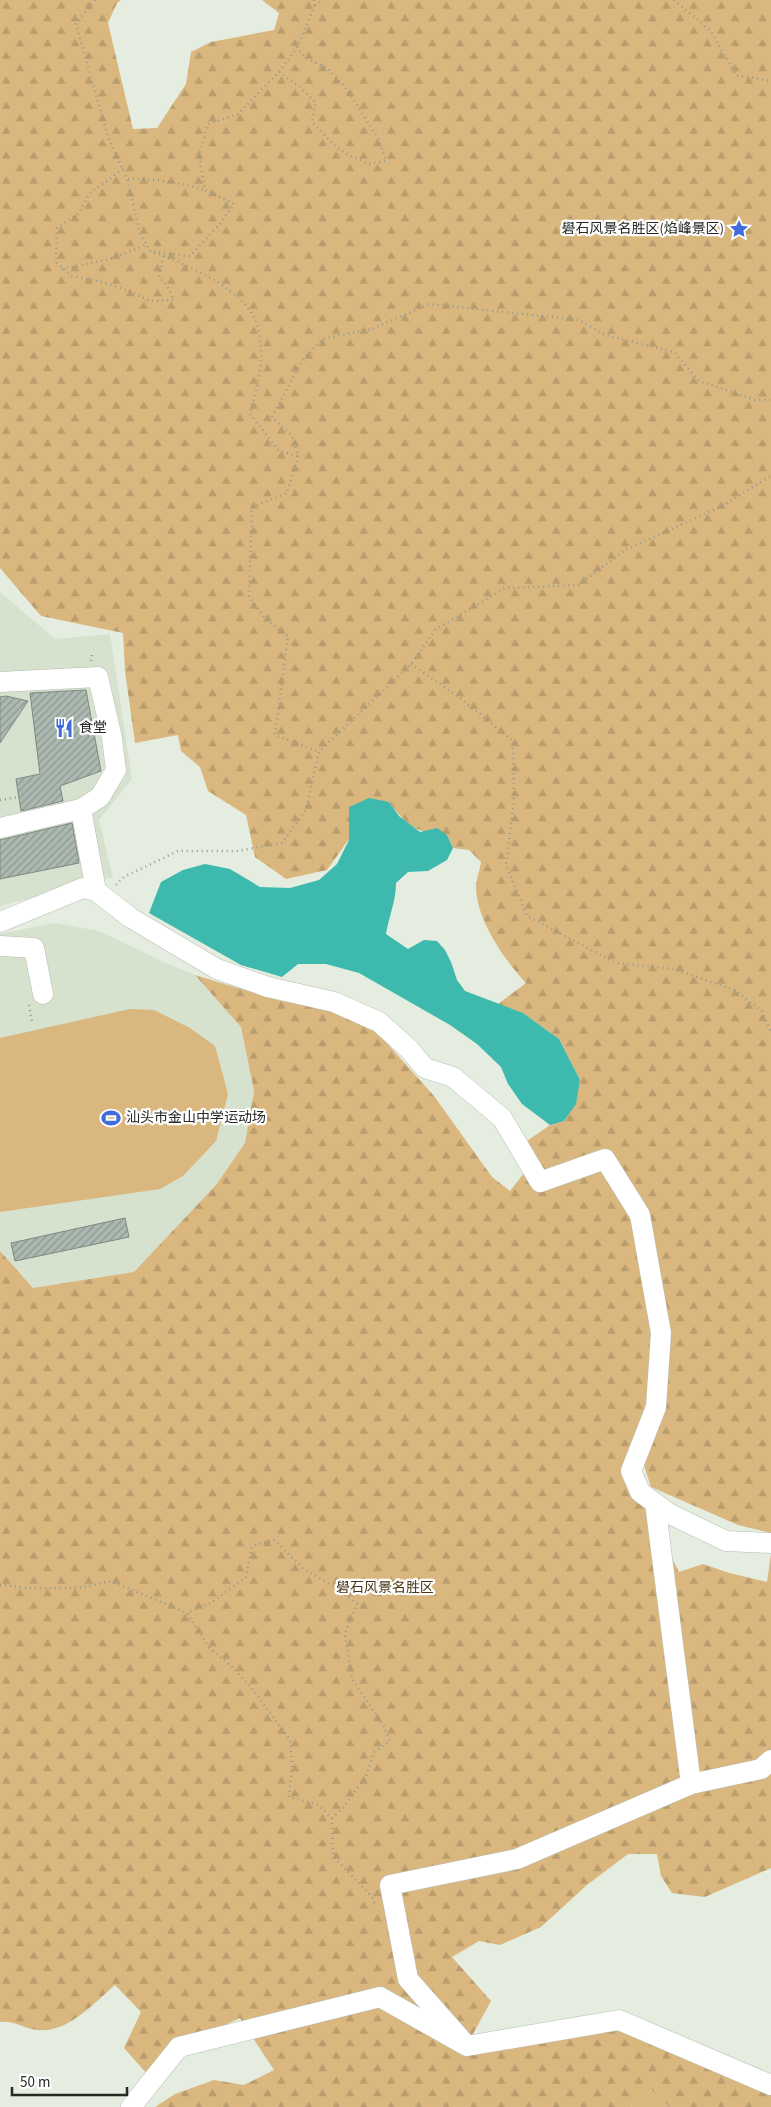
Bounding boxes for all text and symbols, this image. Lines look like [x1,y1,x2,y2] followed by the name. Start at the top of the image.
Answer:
[728,218,750,240] place icon: 礐石风景名胜区(焰峰景区)
[562,219,724,239] place label: 礐石风景名胜区(焰峰景区)
[53,717,75,739] restaurant icon: 食堂
[79,718,107,738] place label: 食堂
[100,1107,122,1129] sports icon: 汕头市金山中学运动场
[126,1108,266,1128] place label: 汕头市金山中学运动场
[336,1578,434,1598] park label: 礐石风景名胜区
[12,2064,128,2096] scale bar
[20,2072,50,2093] text: 50 m

